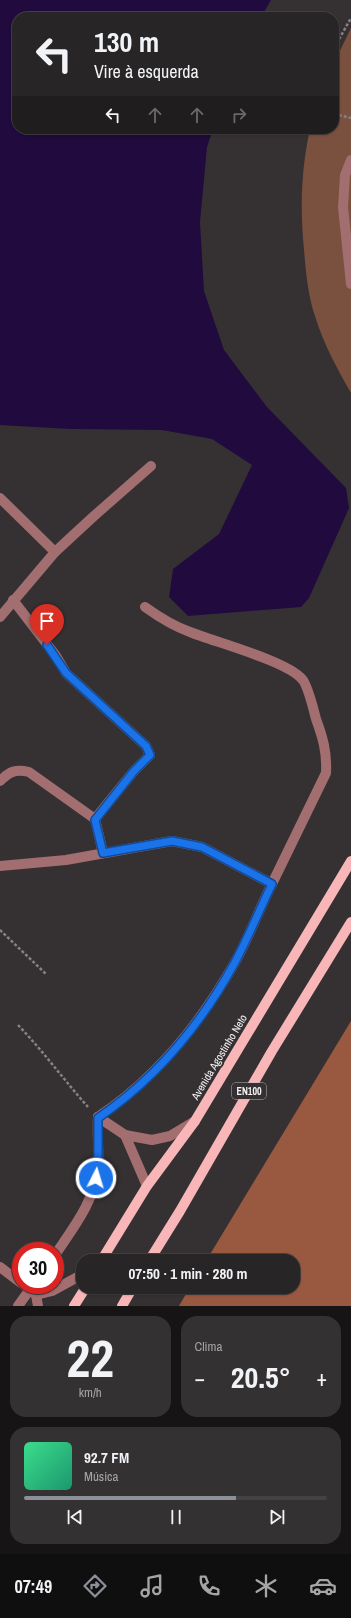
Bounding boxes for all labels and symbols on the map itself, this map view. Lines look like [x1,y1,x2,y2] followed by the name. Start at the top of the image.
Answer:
[30,604,64,645] pin
[187,1012,250,1103] street label: Avenida Agostinho Neto
[232,1083,266,1099] road number: EN100
[75,1157,117,1199] position arrow
[12,1242,64,1294] speed limit sign: 30

